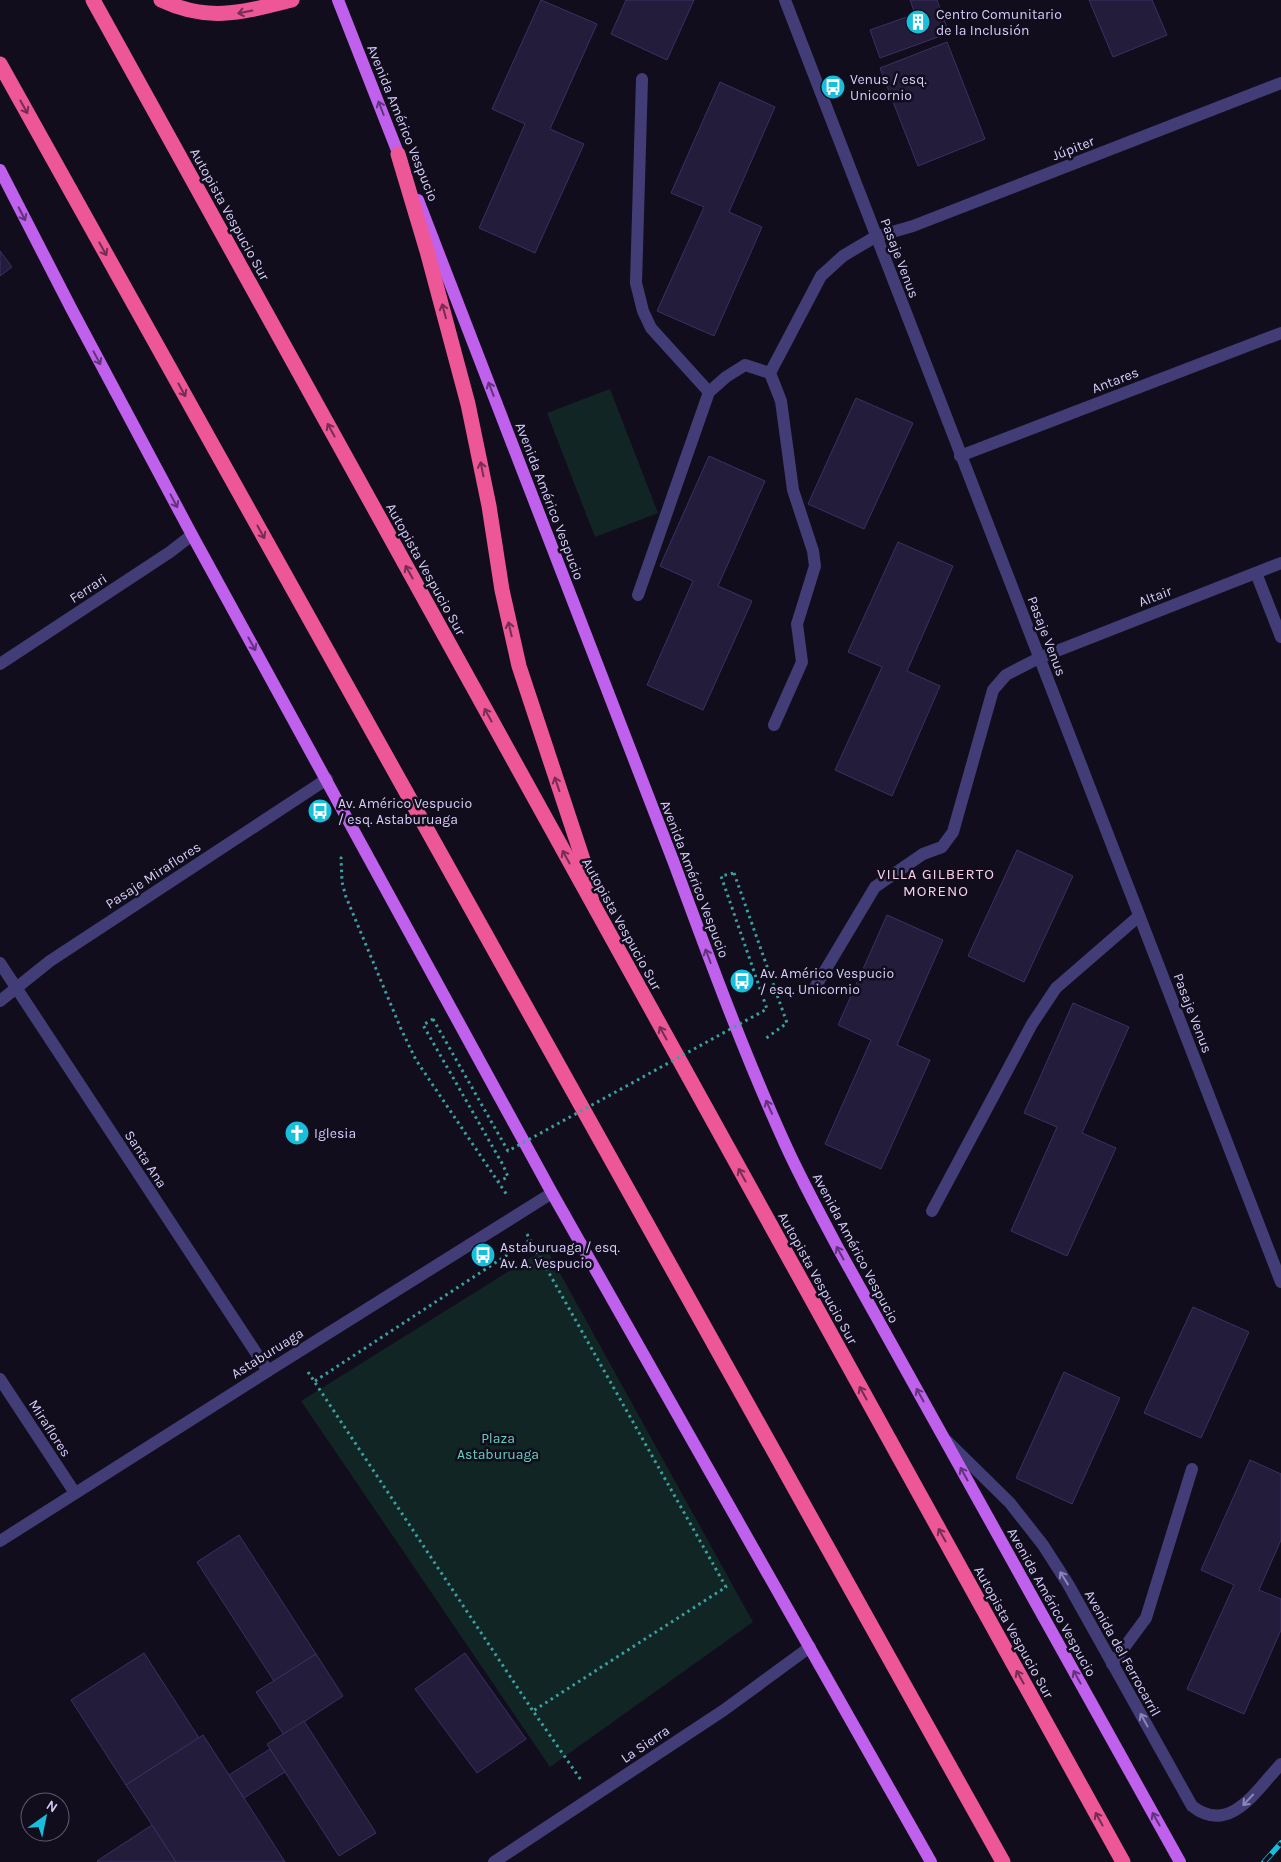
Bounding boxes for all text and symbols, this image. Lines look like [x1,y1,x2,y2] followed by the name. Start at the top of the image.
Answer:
[936,6,1062,39] place label: Centro Comunitario de la Inclusión
[237,7,253,17] one-way arrow
[905,9,931,35] building icon: Centro Comunitario de la Inclusión
[363,42,442,204] street label: Avenida Américo Vespucio
[850,71,927,104] place label: Venus / esq. Unicornio
[820,74,846,100] bus stop icon: Venus / esq. Unicornio
[19,99,29,113] one-way arrow
[375,101,385,116] one-way arrow
[1050,132,1098,164] street label: Júpiter
[186,145,273,284] street label: Autopista Vespucio Sur
[18,206,27,221] one-way arrow
[876,216,923,301] street label: Pasaje Venus
[98,241,108,256] one-way arrow
[439,304,448,320] one-way arrow
[93,350,102,365] one-way arrow
[1089,364,1141,397] street label: Antares
[486,382,495,397] one-way arrow
[177,383,187,398] one-way arrow
[512,420,587,582] street label: Avenida Américo Vespucio
[325,423,335,438] one-way arrow
[477,461,487,477] one-way arrow
[170,493,179,508] one-way arrow
[382,500,469,639] street label: Autopista Vespucio Sur
[256,525,266,540] one-way arrow
[404,565,414,580] one-way arrow
[66,570,110,607] street label: Ferrari
[1136,582,1175,611] street label: Altair
[1023,594,1070,679] street label: Pasaje Venus
[505,622,514,638] one-way arrow
[247,636,257,651] one-way arrow
[482,708,492,722] one-way arrow
[552,777,562,793] one-way arrow
[338,795,472,828] place label: Av. Américo Vespucio / esq. Astaburuaga
[307,798,333,824] bus stop icon: Av. Américo Vespucio / esq. Astaburuaga
[657,798,732,960] street label: Avenida Américo Vespucio
[102,838,204,913] street label: Pasaje Miraflores
[561,849,571,864] one-way arrow
[578,855,665,994] street label: Autopista Vespucio Sur
[877,865,995,900] district label: VILLA GILBERTO MORENO
[703,949,712,964] one-way arrow
[760,965,894,998] place label: Av. Américo Vespucio / esq. Unicornio
[729,968,755,994] bus stop icon: Av. Américo Vespucio / esq. Unicornio
[1169,971,1216,1056] street label: Pasaje Venus
[658,1026,668,1040] one-way arrow
[764,1100,774,1115] one-way arrow
[284,1120,310,1146] church icon: Iglesia
[314,1125,356,1142] place label: Iglesia
[121,1127,170,1191] street label: Santa Ana
[737,1168,746,1183] one-way arrow
[809,1170,902,1326] street label: Avenida Américo Vespucio
[774,1209,861,1348] street label: Autopista Vespucio Sur
[500,1239,620,1272] place label: Astaburuaga / esq. Av. A. Vespucio
[470,1242,496,1268] bus stop icon: Astaburuaga / esq. Av. A. Vespucio
[835,1246,845,1261] one-way arrow
[228,1324,307,1382] street label: Astaburuaga
[858,1386,867,1401] one-way arrow
[914,1388,924,1403] one-way arrow
[25,1396,74,1460] street label: Miraflores
[457,1430,539,1463] park label: Plaza Astaburuaga
[959,1467,969,1482] one-way arrow
[1004,1525,1100,1680] street label: Avenida Américo Vespucio
[936,1528,946,1543] one-way arrow
[970,1563,1057,1702] street label: Autopista Vespucio Sur
[1059,1572,1069,1586] one-way arrow
[1081,1587,1164,1719] street label: Avenida del Ferrocarril
[1072,1670,1082,1685] one-way arrow
[1015,1671,1025,1685] one-way arrow
[1138,1714,1148,1728] one-way arrow
[618,1722,673,1767] street label: La Sierra
[20,1792,70,1842] north arrow
[1242,1793,1254,1806] one-way arrow
[43,1797,61,1816] text: N
[1094,1812,1104,1827] one-way arrow
[1151,1812,1161,1827] one-way arrow

